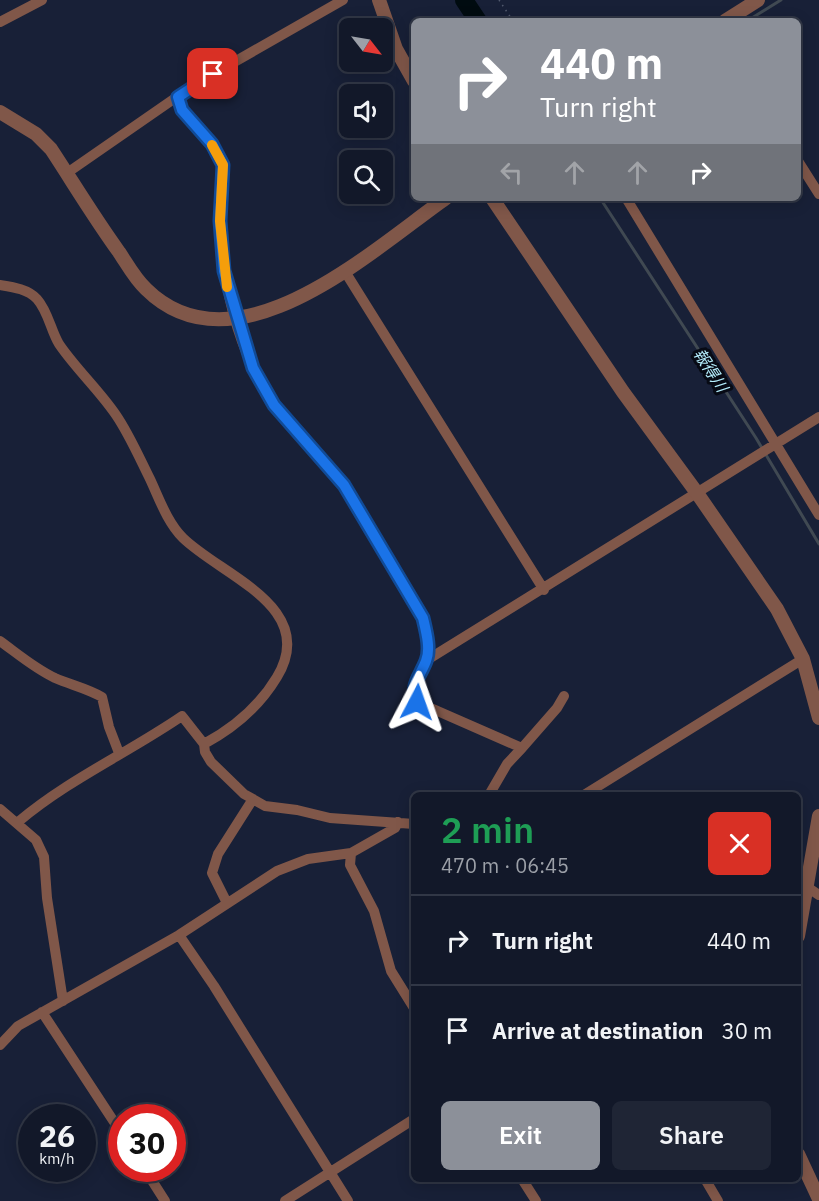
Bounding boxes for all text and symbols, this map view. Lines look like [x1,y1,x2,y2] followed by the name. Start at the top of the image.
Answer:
[339,18,393,72] north arrow
[339,18,393,204] map controls
[540,36,663,91] text: 440 m
[441,42,519,120] icon: right
[187,48,238,99] pin
[196,57,229,90] icon: arrive
[339,84,393,138] button: sound
[540,89,657,124] text: Turn right
[339,150,393,204] button: search
[495,156,528,189] icon: left
[558,156,591,189] icon: ahead
[621,156,654,189] icon: ahead
[684,156,717,189] icon: right
[690,344,734,397] water label: 報得川
[385,670,449,734] position arrow
[441,806,534,853] text: 2 min
[708,812,771,875] button: close
[441,852,569,879] text: 470 m · 06:45
[441,924,474,957] icon: right
[492,926,593,955] text: Turn right
[707,926,771,955] text: 440 m
[441,1014,474,1047] icon: arrive
[492,1016,703,1045] text: Arrive at destination
[721,1016,772,1045] text: 30 m
[441,1101,600,1170] button: Exit
[612,1101,771,1170] button: Share
[108,1104,186,1182] speed limit sign: 30
[39,1116,75,1155] text: 26
[39,1149,75,1168] text: km/h

